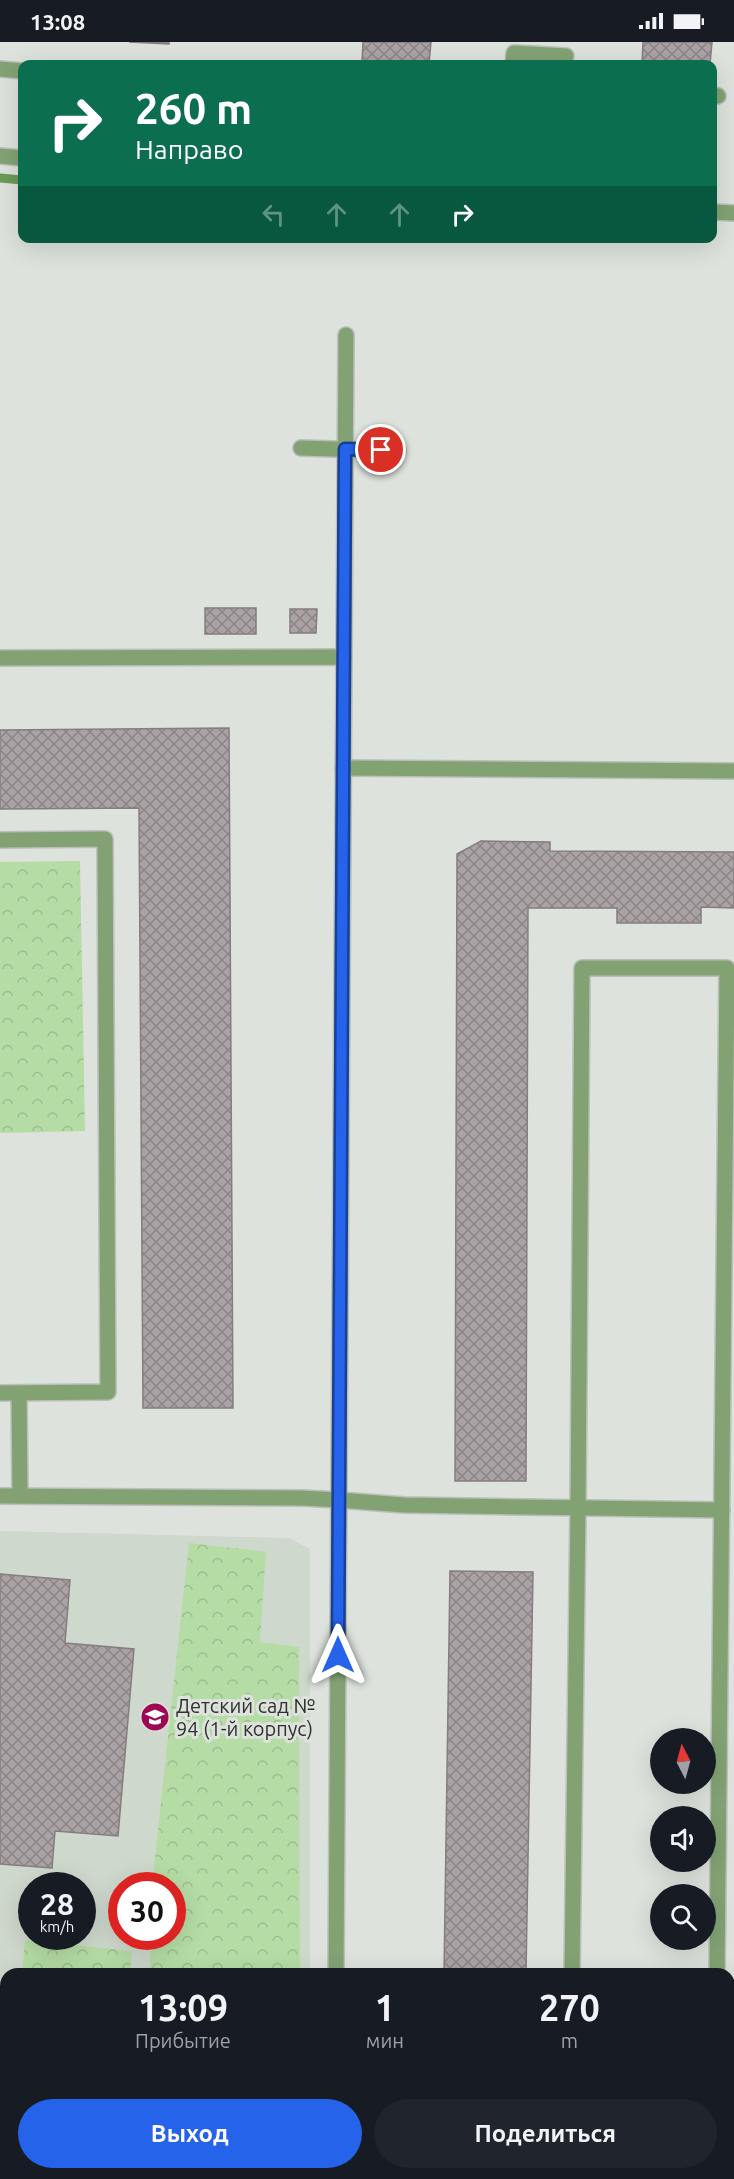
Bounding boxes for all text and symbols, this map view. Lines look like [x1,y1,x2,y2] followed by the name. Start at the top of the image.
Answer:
[30,9,85,34] text: 13:08
[36,84,114,162] icon: right
[135,85,252,132] text: 260 m
[135,134,244,164] text: Направо
[257,198,290,231] icon: left
[320,198,353,231] icon: ahead
[383,198,416,231] icon: ahead
[446,198,479,231] icon: right
[355,424,406,475] pin
[364,433,397,466] icon: arrive
[306,1623,370,1687] position arrow
[176,1694,316,1740] place label: Детский сад № 94 (1-й корпус)
[139,1701,171,1733] school or university icon: Детский сад № 94 (1-й корпус)
[650,1728,716,1794] north arrow
[650,1728,716,1950] map controls
[650,1806,716,1872] button: sound
[108,1872,186,1950] speed limit sign: 30
[650,1884,716,1950] button: search
[40,1887,74,1921] text: 28
[40,1918,74,1935] text: km/h
[138,1987,228,2028] text: 13:09
[375,1987,395,2028] text: 1
[539,1987,600,2028] text: 270
[135,2029,231,2052] text: Прибытие
[366,2029,404,2052] text: мин
[561,2029,578,2052] text: m
[18,2099,362,2168] button: Выход
[374,2099,717,2168] button: Поделиться

